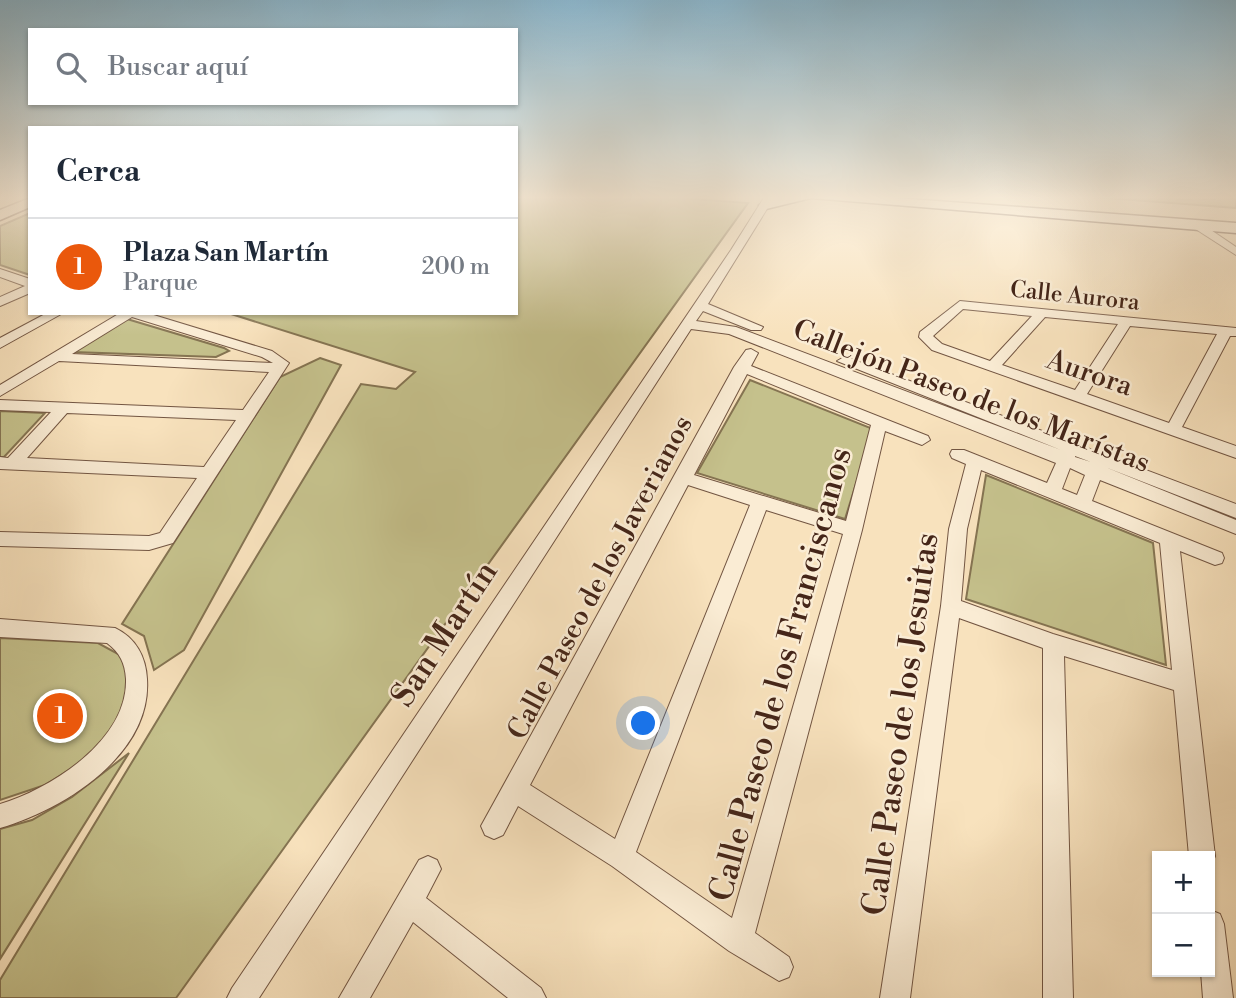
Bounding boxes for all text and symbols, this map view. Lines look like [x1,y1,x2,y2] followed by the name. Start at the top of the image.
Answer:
[28,28,518,105] search box
[52,48,90,86] icon: search
[108,51,248,83] text: Buscar aquí
[56,153,140,191] text: Cerca
[123,237,329,269] text: Plaza San Martín
[73,253,85,281] text: 1
[422,253,490,281] text: 200 m
[123,269,198,297] text: Parque
[1009,275,1141,317] street label: Calle Aurora
[788,312,1155,481] street label: Callejón Paseo de los Marístas
[1041,342,1138,405] street label: Aurora
[500,410,701,746] street label: Calle Paseo de los Javerianos
[701,443,862,906] street label: Calle Paseo de los Franciscanos
[854,530,949,918] street label: Calle Paseo de los Jesuitas
[383,554,508,715] street label: San Martín
[37,690,83,742] pin: 1
[626,706,660,740] your location
[1152,851,1215,977] map controls
[1152,851,1215,914] button: +
[1152,914,1215,977] button: −

